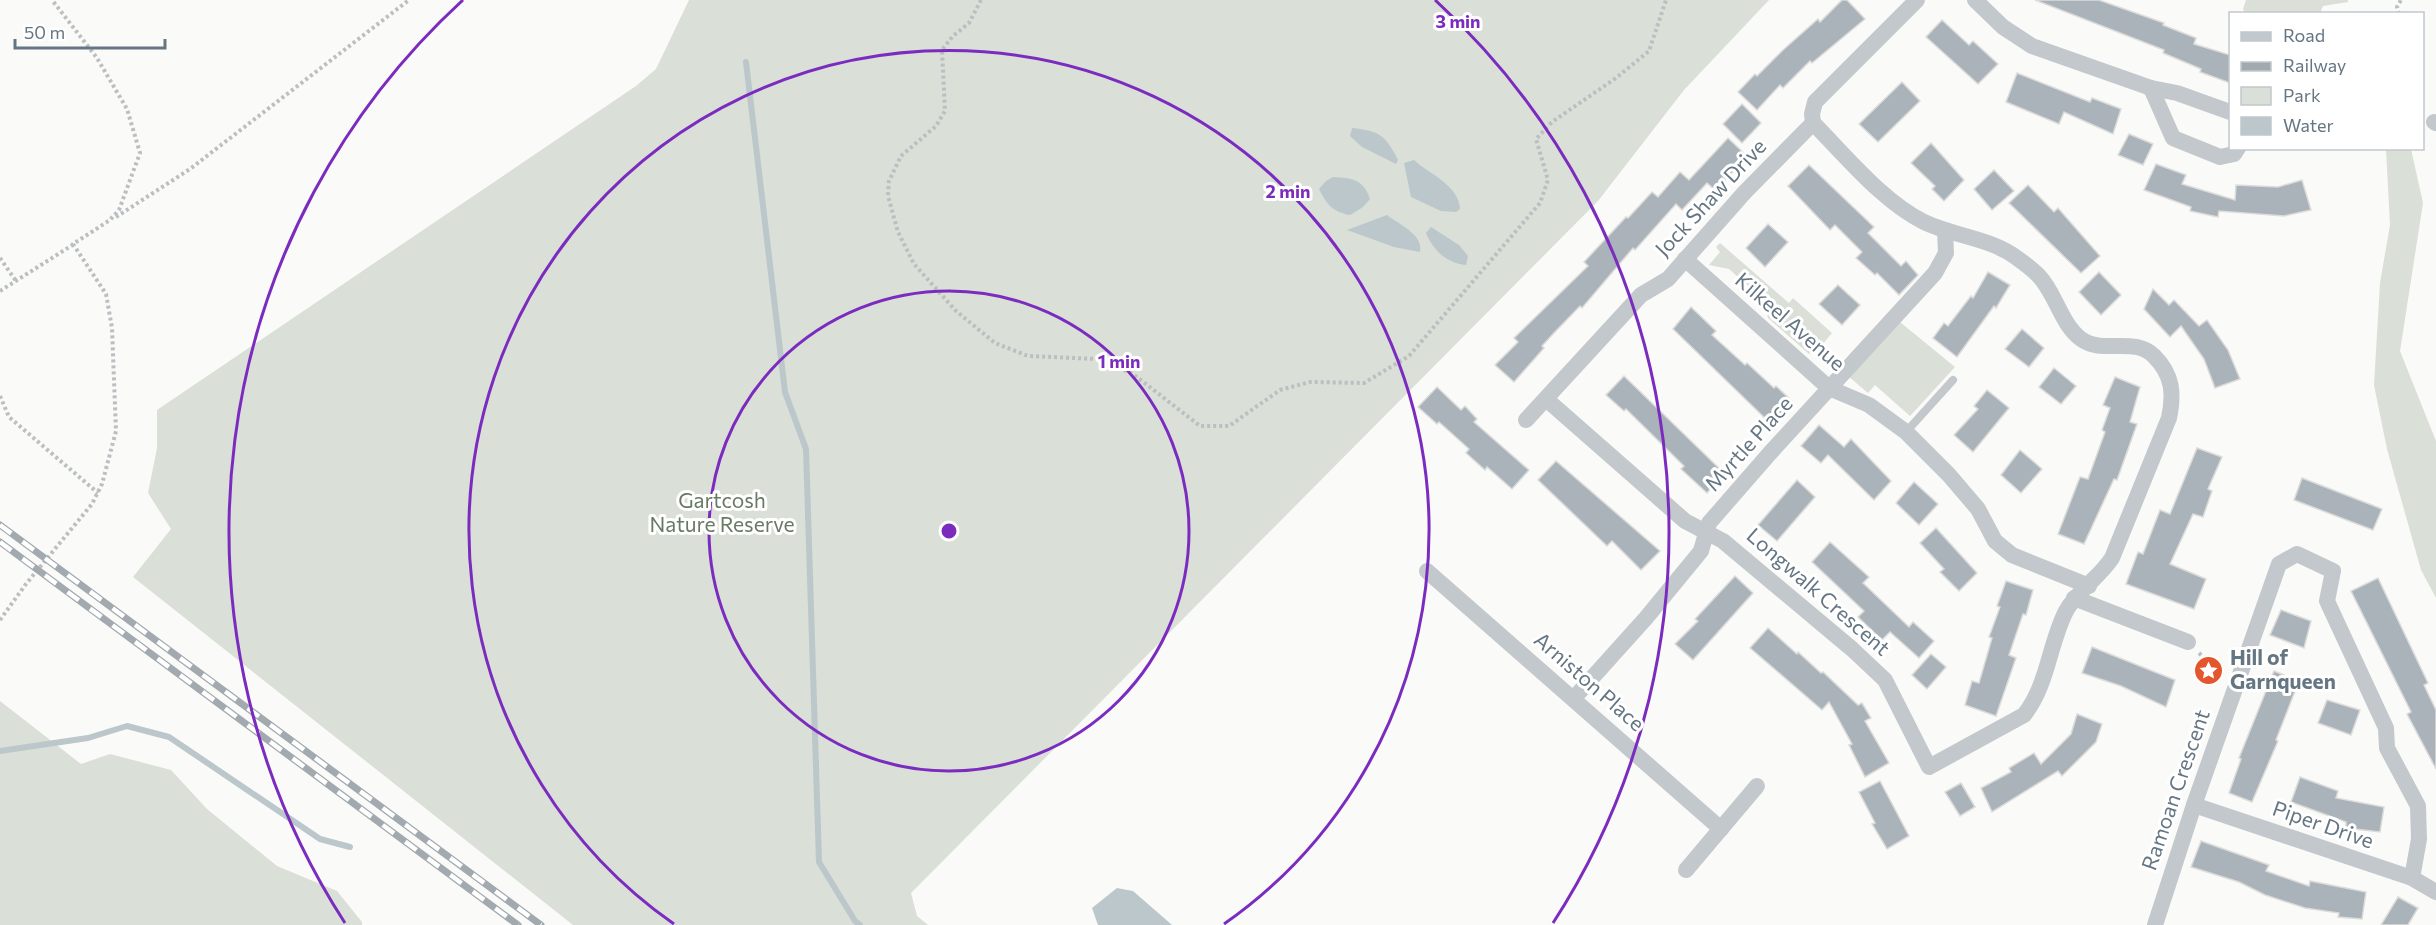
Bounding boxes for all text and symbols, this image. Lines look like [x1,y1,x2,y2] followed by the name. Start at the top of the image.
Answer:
[1435,10,1481,32] text: 3 min
[15,12,165,50] scale bar
[2229,12,2424,150] legend
[24,21,65,43] text: 50 m
[2283,24,2325,46] text: Road
[2283,54,2346,76] text: Railway
[2283,84,2321,106] text: Park
[2283,114,2334,136] text: Water
[1649,133,1771,261] street label: Jock Shaw Drive
[1266,180,1310,202] text: 2 min
[1731,266,1851,375] street label: Kilkeel Avenue
[1098,350,1140,372] text: 1 min
[1699,391,1797,495] street label: Myrtle Place
[649,487,795,536] park label: Gartcosh Nature Reserve
[939,521,959,541] centre of rings
[1742,522,1896,660] street label: Longwalk Crescent
[1530,626,1650,736] street label: Arniston Place
[2230,644,2336,693] place label: Hill of Garnqueen
[2193,654,2225,686] place icon: Hill of Garnqueen
[2135,706,2214,873] street label: Ramoan Crescent
[2270,795,2377,853] street label: Piper Drive

